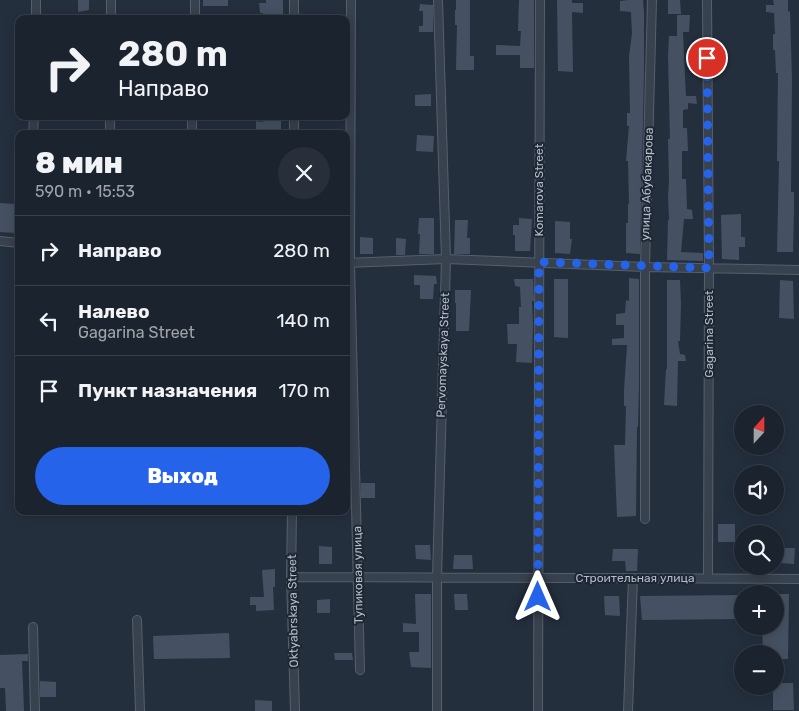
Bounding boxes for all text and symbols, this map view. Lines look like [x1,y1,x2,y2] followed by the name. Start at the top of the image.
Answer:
[118,33,228,75] text: 280 m
[35,35,100,100] icon: right
[686,37,728,79] pin
[693,44,721,72] icon: arrive
[118,75,209,102] text: Направо
[638,127,656,241] street label: улица Абубакарова
[532,143,546,236] street label: Komarova Street
[35,145,123,181] text: 8 мин
[278,147,330,199] button: close
[35,182,135,201] text: 590 m · 15:53
[35,237,63,265] icon: right
[78,239,162,262] text: Направо
[273,239,330,262] text: 280 m
[702,290,716,378] street label: Gagarina Street
[434,292,452,418] street label: Pervomayskaya Street
[78,300,150,323] text: Налево
[35,307,63,335] icon: left
[276,309,330,332] text: 140 m
[78,323,195,342] text: Gagarina Street
[35,377,63,405] icon: arrive
[78,379,257,402] text: Пункт назначения
[279,379,330,402] text: 170 m
[734,405,784,455] north arrow
[734,405,784,695] map controls
[35,447,330,505] button: Выход
[734,465,784,515] button: sound
[734,525,784,575] button: search
[350,526,366,624] street label: Тупиковая улица
[285,554,301,668] street label: Oktyabrskaya Street
[511,570,563,622] position arrow
[575,571,695,585] street label: Строительная улица
[734,585,784,635] button: +
[734,645,784,695] button: −

